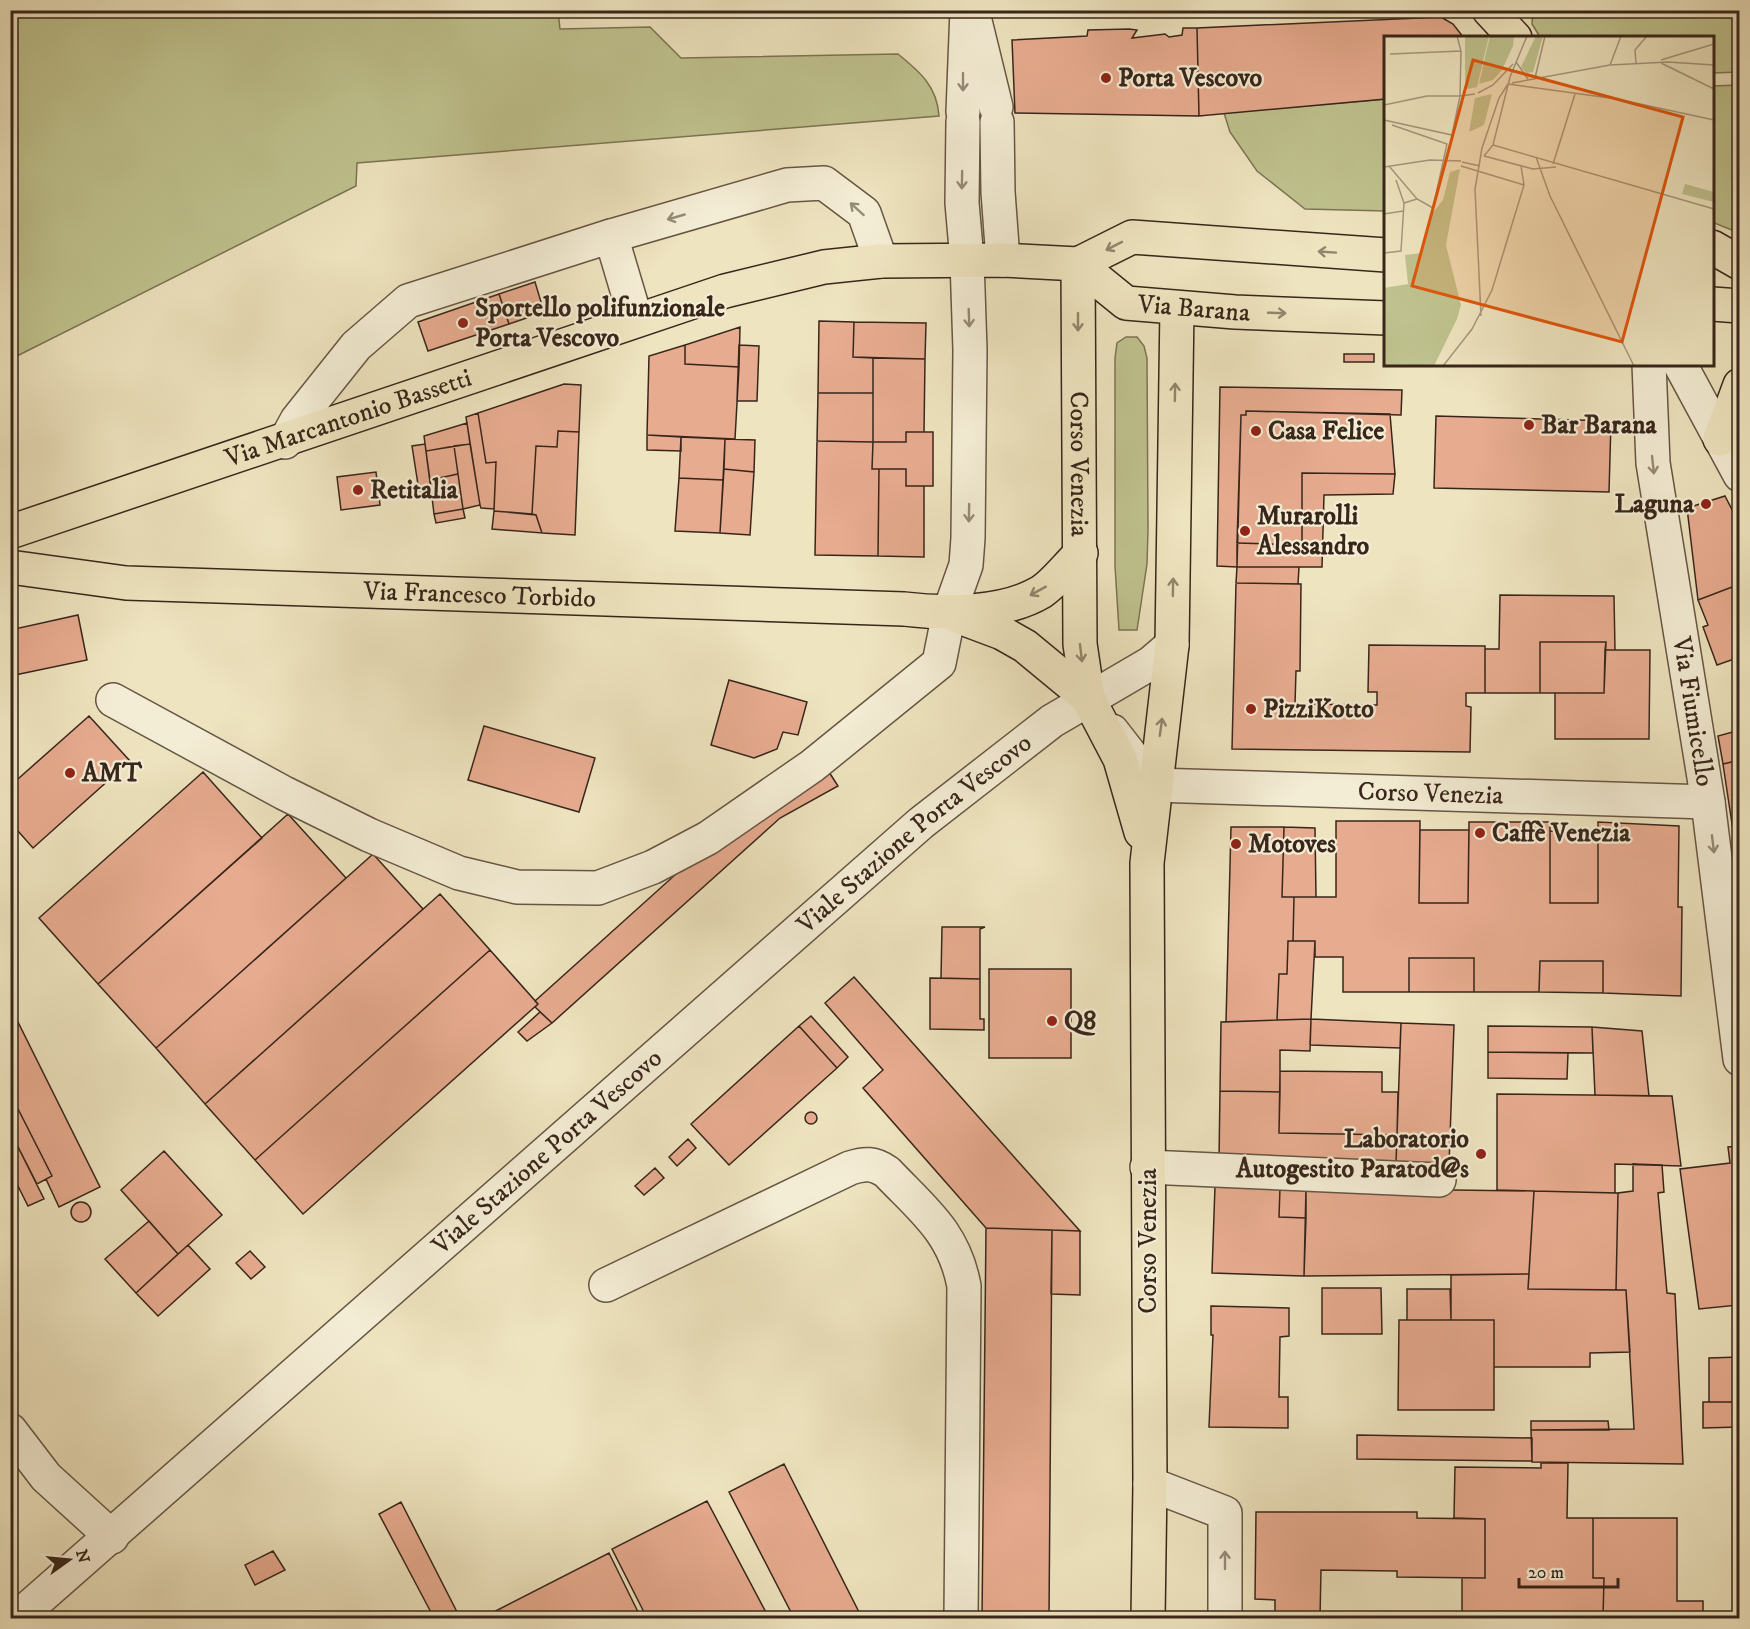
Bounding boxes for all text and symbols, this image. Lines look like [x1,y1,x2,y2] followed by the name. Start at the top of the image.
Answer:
[1384,36,1714,366] inset map
[1118,62,1262,95] place label: Porta Vescovo
[957,71,969,91] one-way arrow
[1099,71,1113,85] marker: Porta Vescovo
[956,170,968,190] one-way arrow
[850,202,865,216] one-way arrow
[667,212,686,223] one-way arrow
[1105,241,1123,252] one-way arrow
[1318,246,1338,257] one-way arrow
[1136,287,1251,329] street label: Via Barana
[475,292,725,355] place label: Sportello polifunzionale Porta Vescovo
[1267,307,1287,319] one-way arrow
[964,308,975,328] one-way arrow
[1072,312,1084,332] one-way arrow
[456,316,470,330] marker: Sportello polifunzionale Porta Vescovo
[220,361,476,475] street label: Via Marcantonio Bassetti
[1169,382,1181,402] one-way arrow
[1062,391,1096,537] street label: Corso Venezia
[1541,409,1658,442] place label: Bar Barana
[1268,415,1384,448] place label: Casa Felice
[1522,418,1536,432] marker: Bar Barana
[1249,424,1263,438] marker: Casa Felice
[1648,454,1659,474] one-way arrow
[370,474,459,507] place label: Retitalia
[351,483,365,497] marker: Retitalia
[1614,488,1695,521] place label: Laguna
[1699,497,1713,511] marker: Laguna
[1256,500,1370,563] place label: Murarolli Alessandro
[963,503,975,523] one-way arrow
[1238,524,1252,538] marker: Murarolli Alessandro
[362,574,596,615] street label: Via Francesco Torbido
[1167,577,1178,597] one-way arrow
[1029,586,1047,597] one-way arrow
[1665,633,1722,789] street label: Via Fiumicello
[1076,643,1087,662] one-way arrow
[1263,693,1374,726] place label: PizziKotto
[1244,702,1258,716] marker: PizziKotto
[1156,717,1167,737] one-way arrow
[789,726,1038,942] street label: Viale Stazione Porta Vescovo
[81,757,142,790] place label: AMT
[63,766,77,780] marker: AMT
[1357,775,1504,812] street label: Corso Venezia
[1492,817,1631,850] place label: Caffè Venezia
[1473,826,1487,840] marker: Caffè Venezia
[1248,828,1336,861] place label: Motoves
[1708,834,1719,854] one-way arrow
[1229,837,1243,851] marker: Motoves
[1064,1005,1096,1038] place label: Q8
[1045,1014,1059,1028] marker: Q8
[424,1042,669,1262] street label: Viale Stazione Porta Vescovo
[1235,1123,1469,1186] place label: Laboratorio Autogestito Paratod@s
[1474,1147,1488,1161] marker: Laboratorio Autogestito Paratod@s
[1132,1168,1165,1314] street label: Corso Venezia
[39,1530,99,1590] north arrow
[71,1547,94,1565] text: N
[1219,1551,1231,1571] one-way arrow
[1519,1551,1618,1589] scale bar
[1528,1562,1564,1584] text: 20 m

